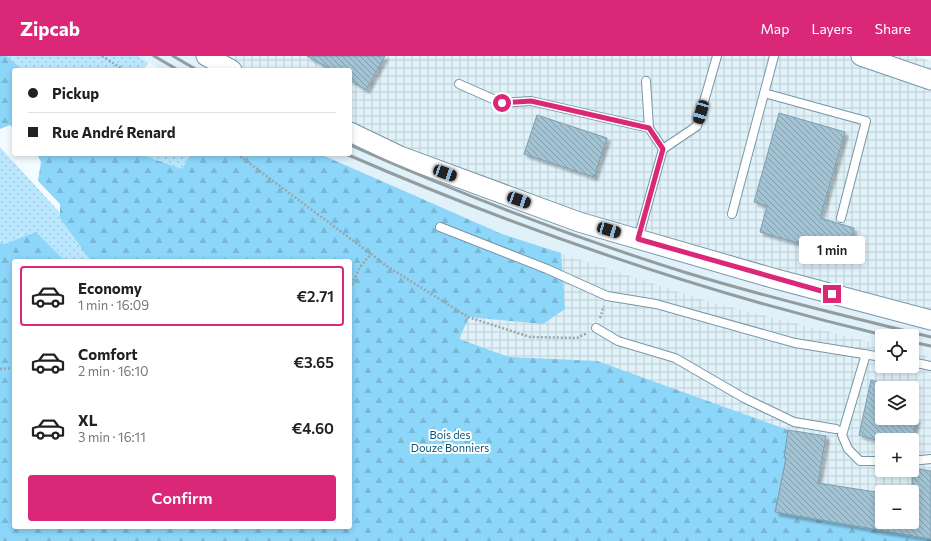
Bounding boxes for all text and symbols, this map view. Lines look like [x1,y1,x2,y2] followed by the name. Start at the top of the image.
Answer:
[20,17,80,40] text: Zipcab
[761,20,789,37] text: Map
[811,20,853,37] text: Layers
[875,20,911,37] text: Share
[52,84,99,102] text: Pickup
[493,94,511,112] route start
[692,99,710,125] car
[52,123,176,141] text: Rue André Renard
[432,163,458,183] car
[506,190,532,210] car
[596,221,622,239] car
[799,236,865,264] callout: 1 min
[817,242,847,258] text: 1 min
[30,278,66,314] icon: car
[78,279,142,297] text: Economy
[823,285,841,303] route end
[297,287,334,305] text: €2.71
[78,297,149,313] text: 1 min · 16:09
[875,329,919,529] map controls
[875,329,919,373] button: locate
[30,344,66,380] icon: car
[78,345,138,363] text: Comfort
[293,353,334,371] text: €3.65
[78,363,148,379] text: 2 min · 16:10
[875,381,919,425] button: layers
[30,410,66,446] icon: car
[78,411,97,429] text: XL
[292,419,334,437] text: €4.60
[411,428,489,454] park label: Bois des Douze Bonniers
[78,429,146,445] text: 3 min · 16:11
[875,433,919,477] button: +
[28,475,336,521] button: Confirm
[875,485,919,529] button: −

